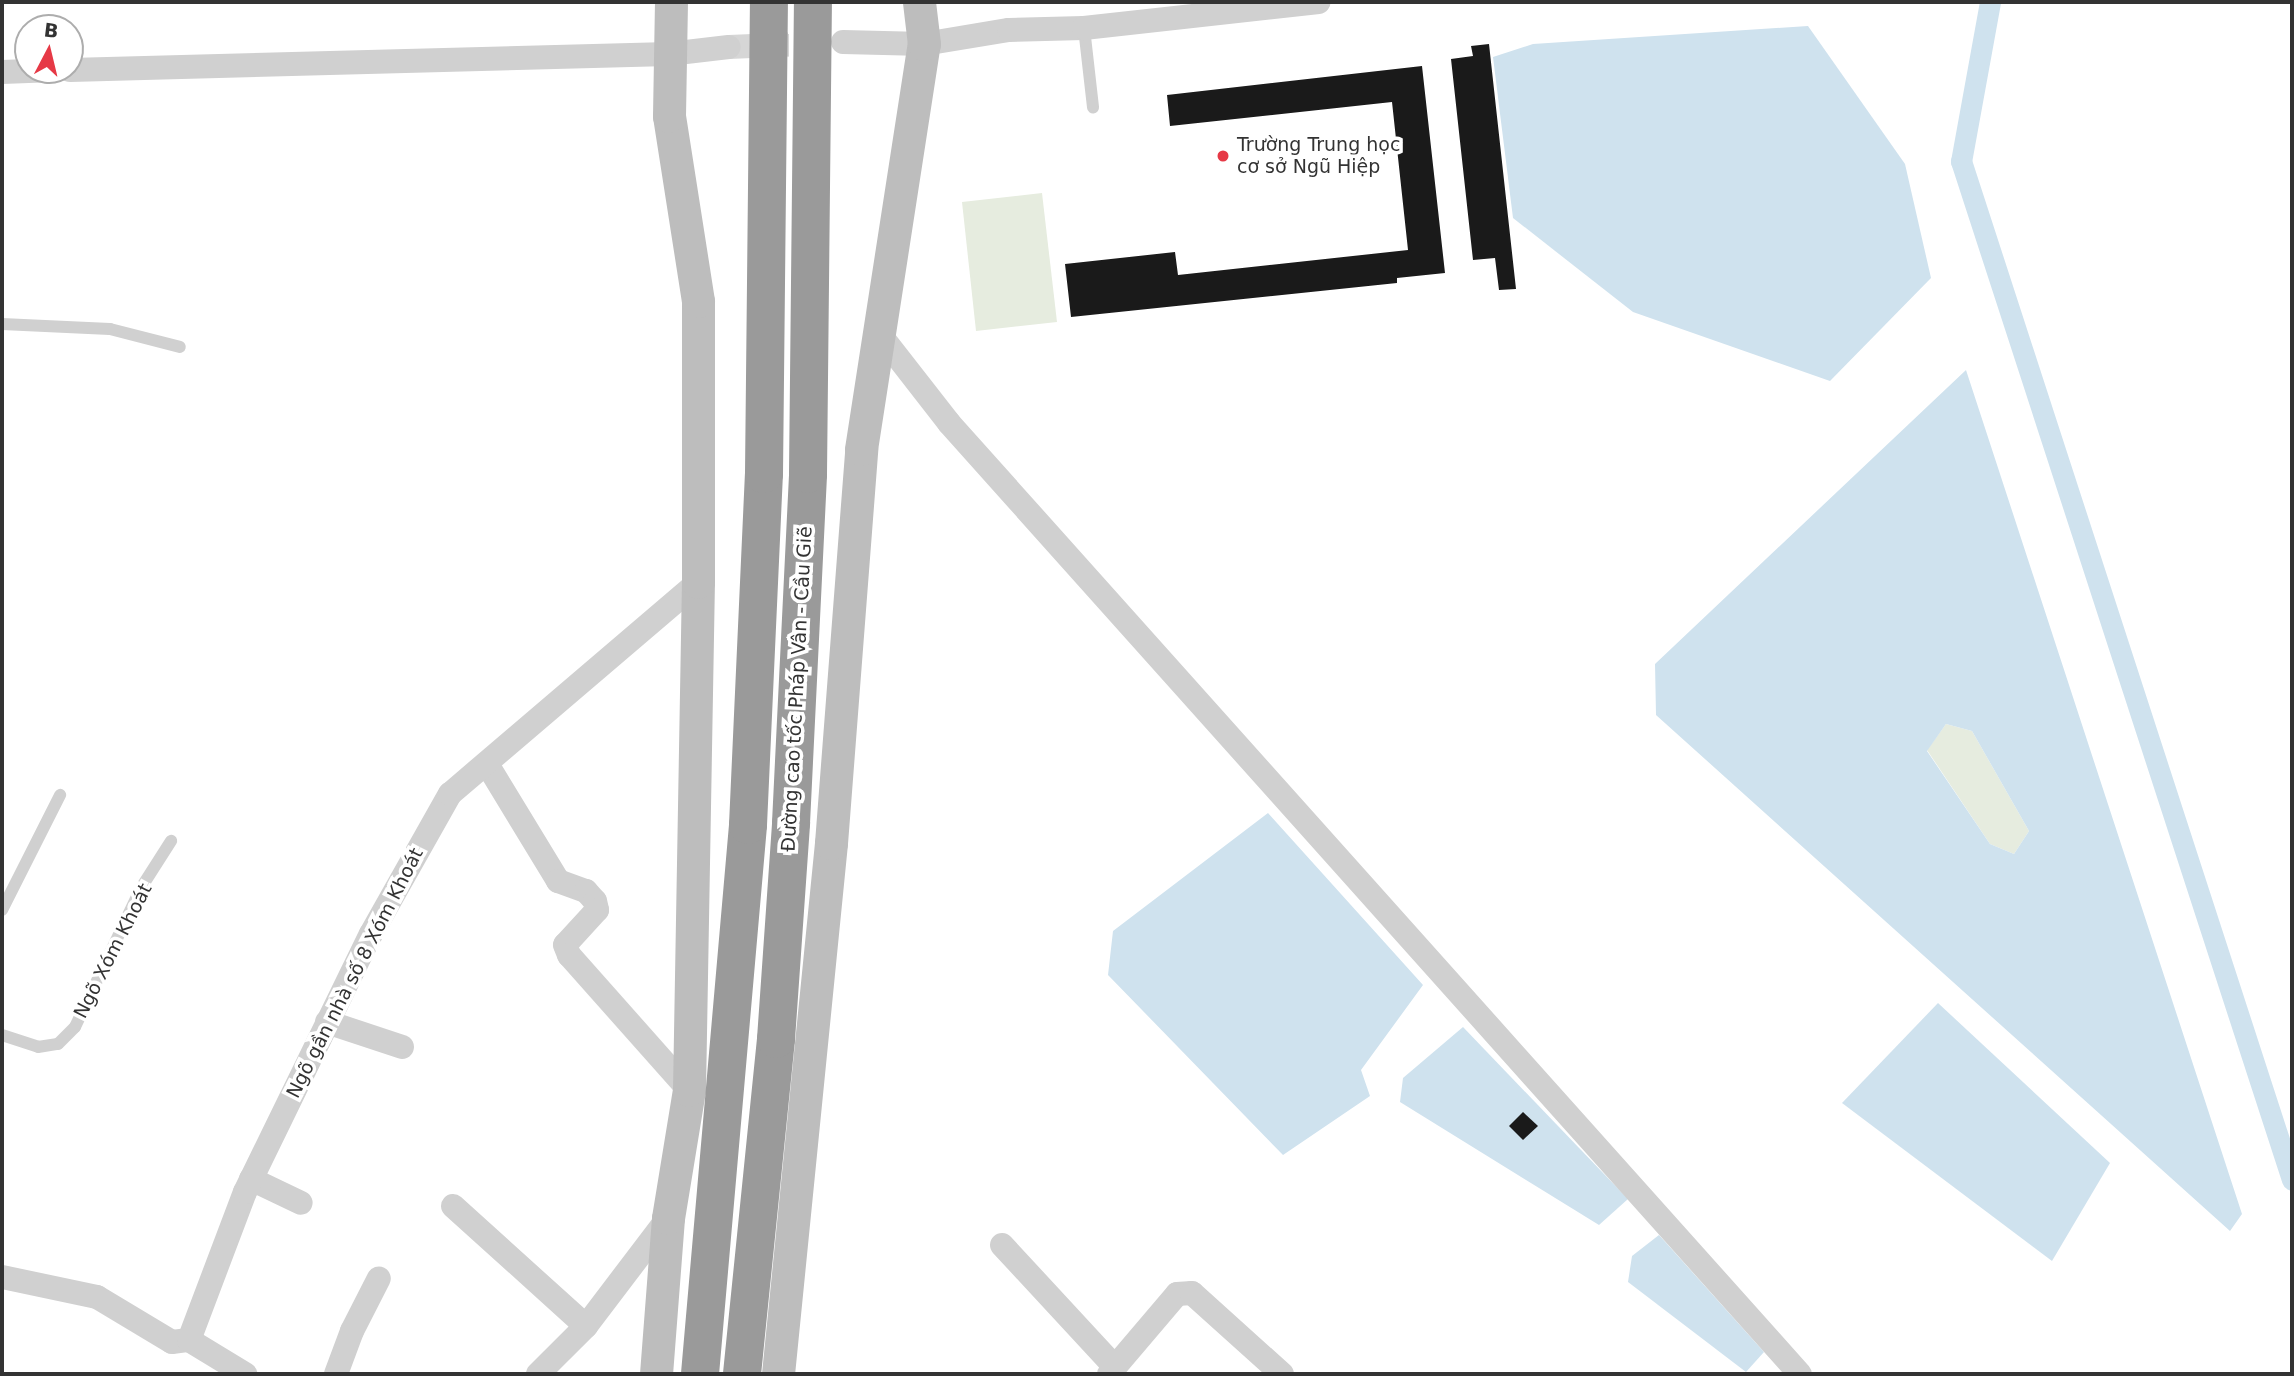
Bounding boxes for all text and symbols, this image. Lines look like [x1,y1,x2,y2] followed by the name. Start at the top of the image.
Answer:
[14,14,84,84] north arrow
[43,18,60,42] text: B
[1237,134,1400,178] place label: Trường Trung học cơ sở Ngũ Hiệp
[1215,148,1231,164] marker: Trường Trung học cơ sở Ngũ Hiệp
[777,526,817,852] street label: Đường cao tốc Pháp Vân - Cầu Giẽ
[282,844,428,1102] street label: Ngõ gần nhà số 8 Xóm Khoát
[69,880,157,1022] street label: Ngõ Xóm Khoát

